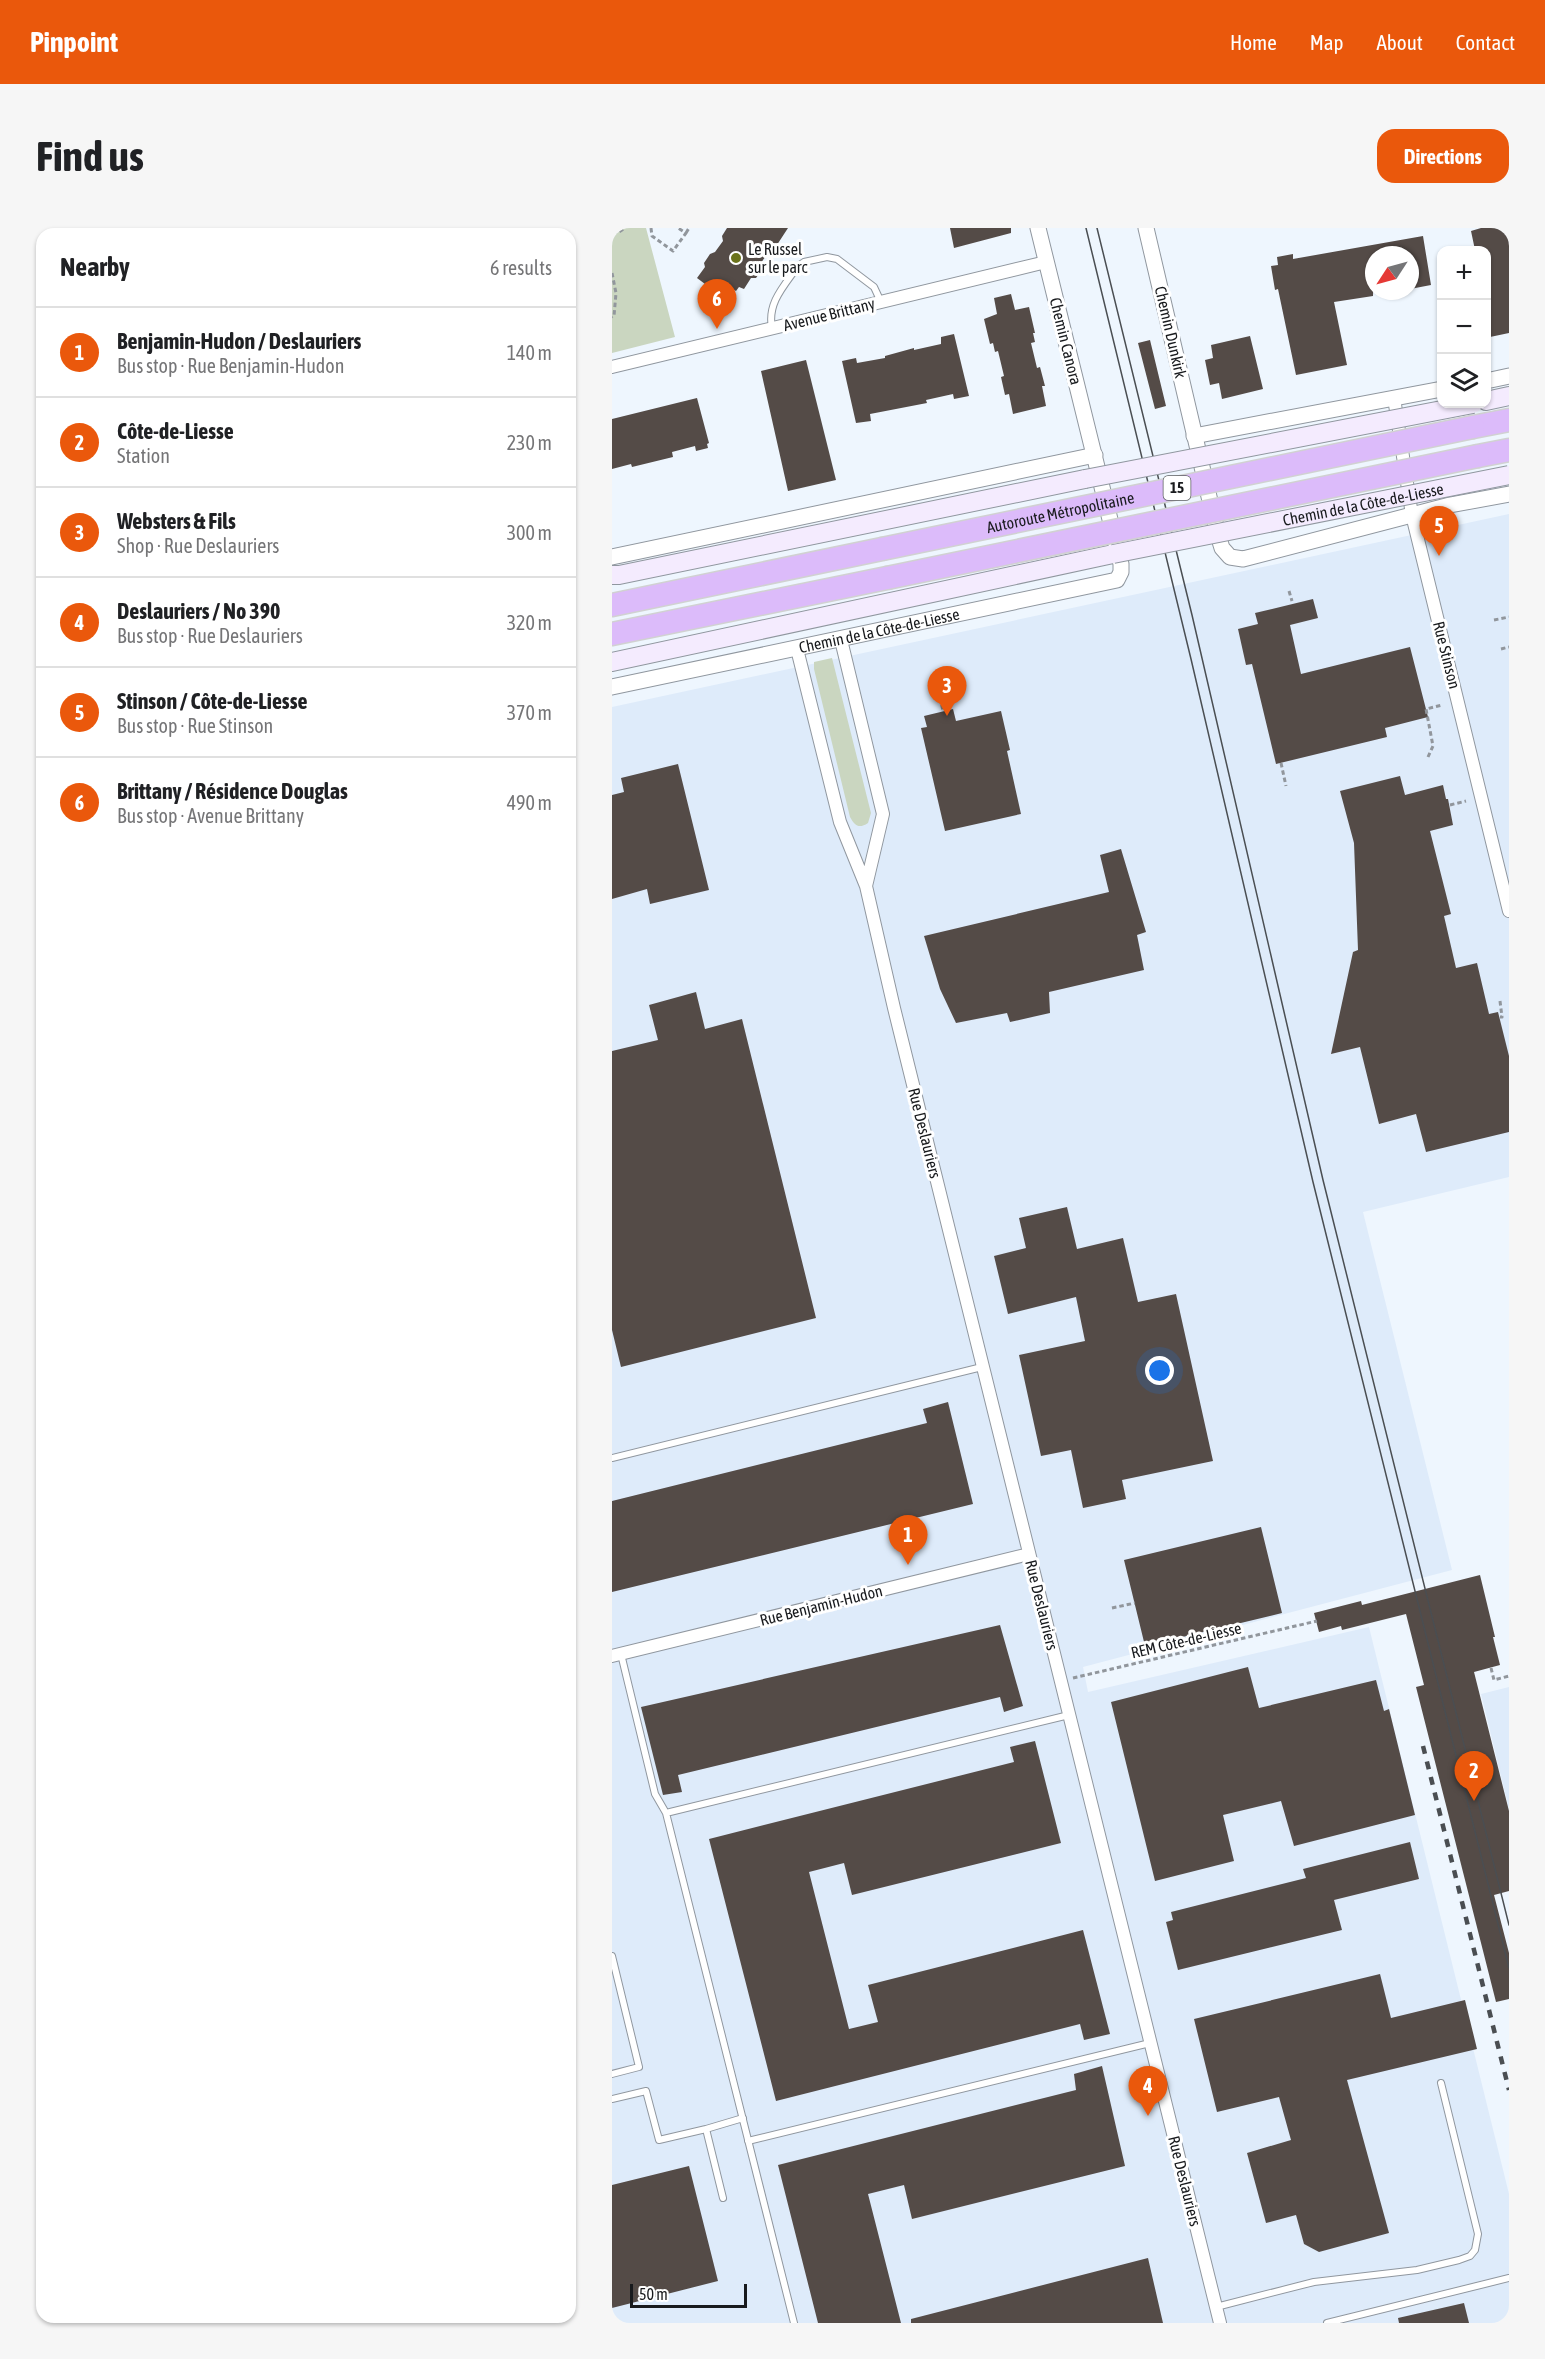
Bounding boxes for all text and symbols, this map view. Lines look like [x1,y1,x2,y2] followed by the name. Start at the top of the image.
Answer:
[30,26,118,58] text: Pinpoint
[1230,30,1277,54] text: Home
[1310,30,1344,54] text: Map
[1377,30,1423,54] text: About
[1456,30,1515,54] text: Contact
[1377,129,1509,183] button: Directions
[36,132,144,180] text: Find us
[748,240,808,277] place label: Le Russel sur le parc
[1365,246,1419,300] north arrow
[1437,246,1491,408] map controls
[1437,246,1491,300] button: +
[729,251,743,265] marker: Le Russel sur le parc
[60,252,130,282] text: Nearby
[490,256,552,279] text: 6 results
[698,279,736,329] pin: 6
[1152,284,1190,380] street label: Chemin Dunkirk
[781,294,877,335] street label: Avenue Brittany
[1046,296,1086,386] street label: Chemin Canora
[1437,300,1491,354] button: −
[117,328,361,354] text: Benjamin-Hudon / Deslauriers
[75,341,84,364] text: 1
[507,341,552,364] text: 140 m
[117,354,344,377] text: Bus stop · Rue Benjamin-Hudon
[1437,354,1491,408] button: layers
[117,418,234,444] text: Côte-de-Liesse
[75,431,84,454] text: 2
[507,431,552,454] text: 230 m
[117,444,170,467] text: Station
[1164,476,1190,500] road number: 15
[1281,479,1445,529] street label: Chemin de la Côte-de-Liesse
[985,488,1136,536] street label: Autoroute Métropolitaine
[1420,506,1458,556] pin: 5
[117,508,236,534] text: Websters & Fils
[75,521,84,544] text: 3
[507,521,552,544] text: 300 m
[117,534,279,557] text: Shop · Rue Deslauriers
[117,598,280,624] text: Deslauriers / No 390
[797,605,961,656] street label: Chemin de la Côte-de-Liesse
[75,611,84,634] text: 4
[507,611,552,634] text: 320 m
[1430,619,1464,691] street label: Rue Stinson
[117,624,303,647] text: Bus stop · Rue Deslauriers
[928,666,966,716] pin: 3
[117,688,307,714] text: Stinson / Côte-de-Liesse
[75,701,84,724] text: 5
[507,701,552,724] text: 370 m
[117,714,273,737] text: Bus stop · Rue Stinson
[117,778,348,804] text: Brittany / Résidence Douglas
[75,791,84,814] text: 6
[507,791,552,814] text: 490 m
[117,804,304,827] text: Bus stop · Avenue Brittany
[905,1086,945,1180] street label: Rue Deslauriers
[1145,1356,1174,1385] your location
[888,1516,928,1565] pin: 1
[1022,1558,1062,1652] street label: Rue Deslauriers
[758,1581,884,1630] street label: Rue Benjamin-Hudon
[1129,1619,1243,1661] street label: REM Côte-de-Liesse
[1454,1752,1494,1801] pin: 2
[1128,2066,1168,2116] pin: 4
[1165,2134,1205,2228] street label: Rue Deslauriers
[630,2281,747,2308] scale bar
[639,2285,668,2303] text: 50 m

